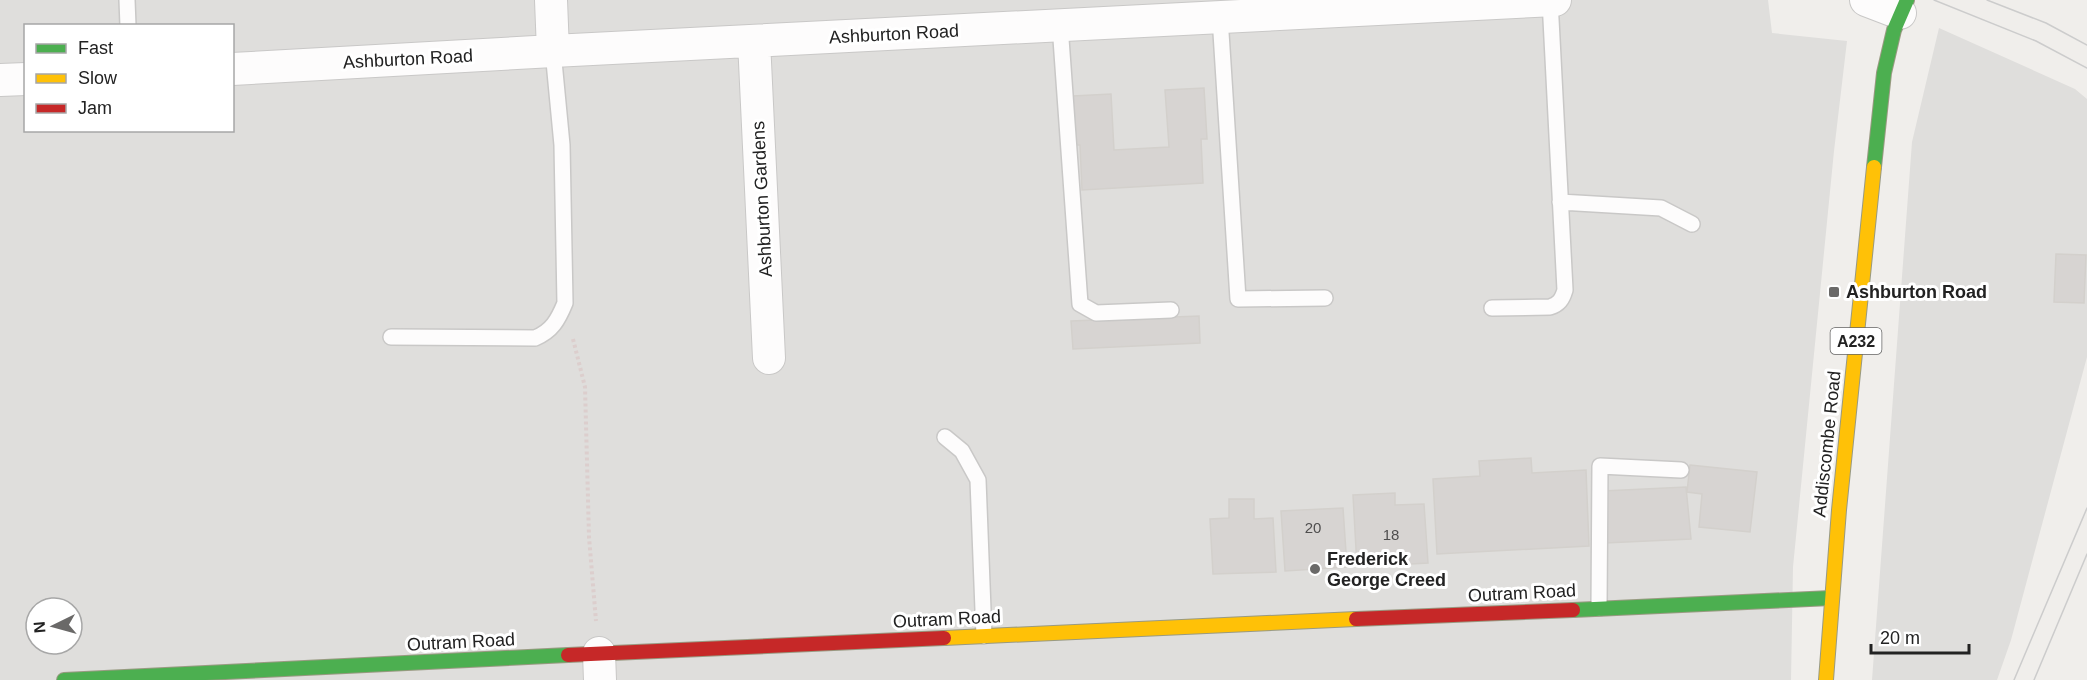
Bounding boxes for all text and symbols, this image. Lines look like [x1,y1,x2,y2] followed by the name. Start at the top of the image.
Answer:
[829,21,959,47] street label: Ashburton Road
[24,24,234,132] legend
[78,38,113,58] text: Fast
[343,46,473,72] street label: Ashburton Road
[78,68,118,88] text: Slow
[78,98,112,118] text: Jam
[748,121,776,277] street label: Ashburton Gardens
[1846,282,1987,302] place label: Ashburton Road
[1827,285,1841,299] marker: Ashburton Road
[1830,328,1882,354] road number: A232
[1809,370,1845,518] street label: Addiscombe Road
[1305,519,1321,536] house number: 20
[1383,526,1399,543] house number: 18
[1327,549,1446,590] place label: Frederick George Creed
[1308,562,1322,576] marker: Frederick George Creed
[1468,580,1576,606] street label: Outram Road
[24,596,84,656] north arrow
[893,606,1001,632] street label: Outram Road
[1871,617,1968,655] scale bar
[31,621,49,634] text: N
[1880,628,1920,648] text: 20 m
[407,629,515,655] street label: Outram Road

